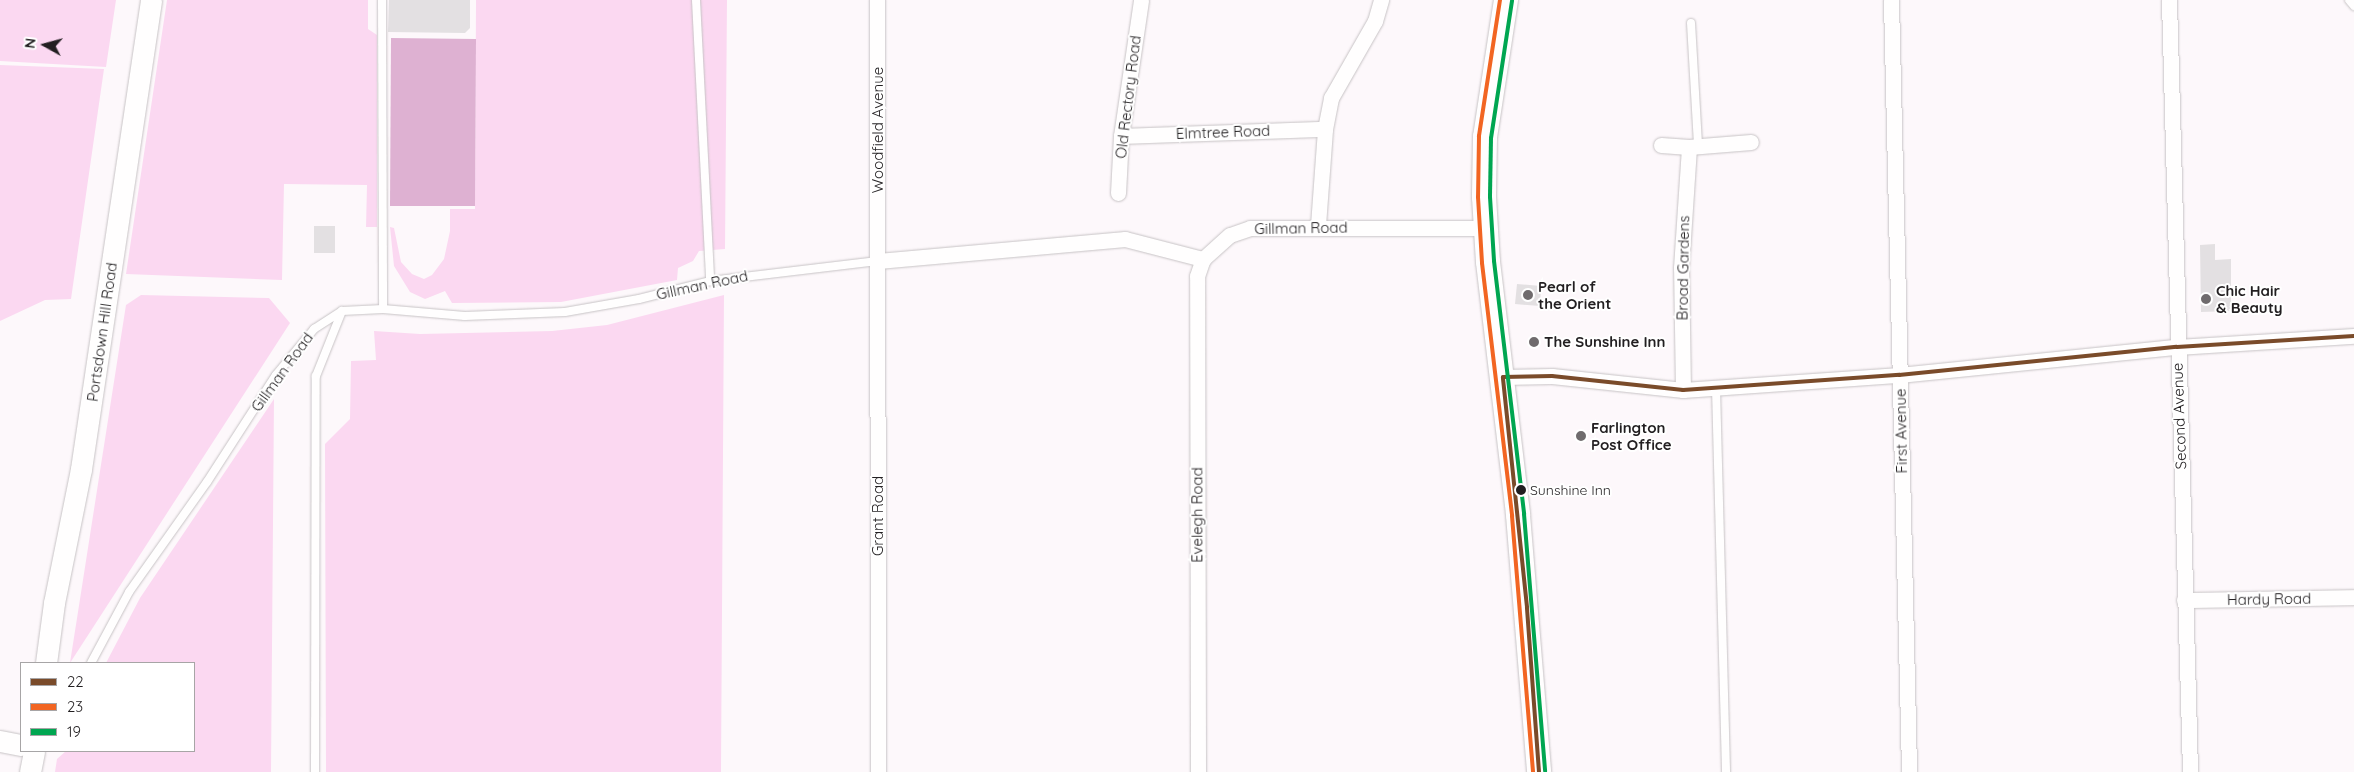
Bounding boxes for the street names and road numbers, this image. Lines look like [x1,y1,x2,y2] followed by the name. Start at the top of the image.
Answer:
[1112,34,1144,160] street label: Old Rectory Road
[869,67,887,193] street label: Woodfield Avenue
[1175,121,1271,143] street label: Elmtree Road
[1673,215,1693,321] street label: Broad Gardens
[1254,218,1348,238] street label: Gillman Road
[83,261,121,403] street label: Portsdown Hill Road
[655,266,749,304] street label: Gillman Road
[247,329,317,415] street label: Gillman Road
[2168,362,2190,470] street label: Second Avenue
[1891,388,1911,474] street label: First Avenue
[1188,467,1206,563] street label: Evelegh Road
[869,476,887,556] street label: Grant Road
[2227,589,2311,609] street label: Hardy Road

